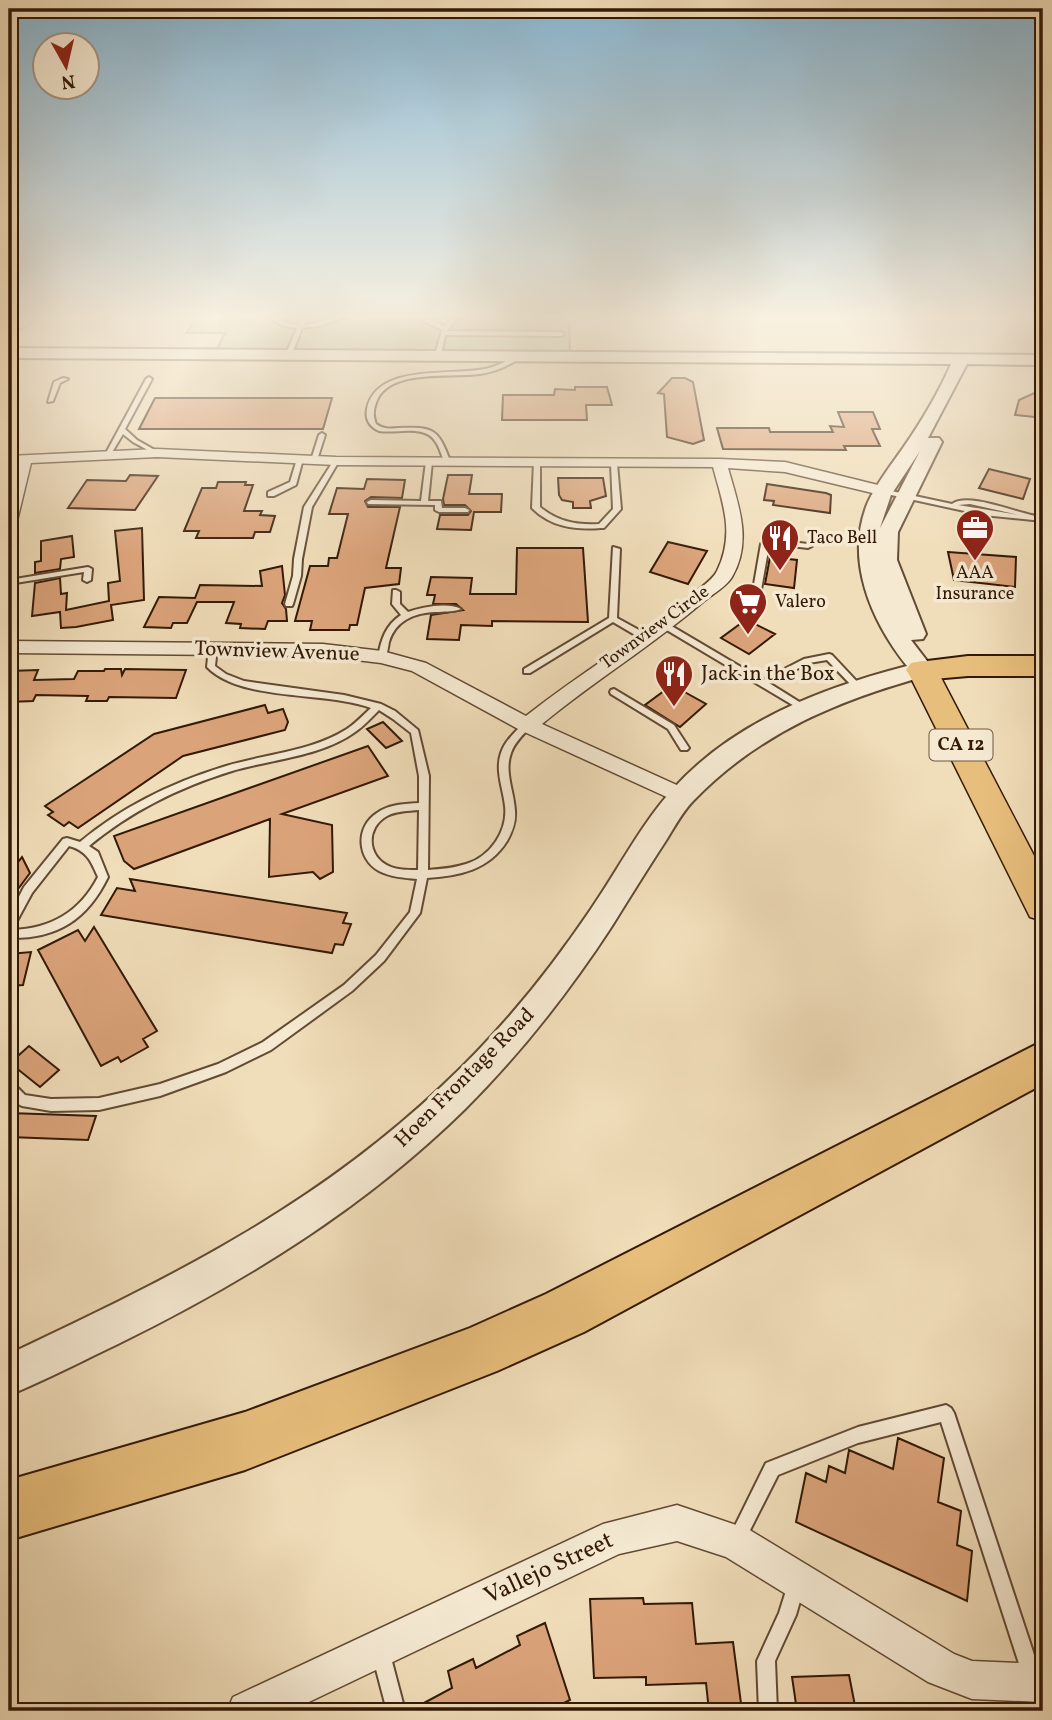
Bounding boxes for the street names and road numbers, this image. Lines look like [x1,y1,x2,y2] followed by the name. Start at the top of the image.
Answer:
[595,580,715,676] street label: Townview Circle
[194,635,360,669] street label: Townview Avenue
[930,730,992,760] road number: CA 12
[388,1001,542,1155] street label: Hoen Frontage Road
[479,1524,619,1614] street label: Vallejo Street

